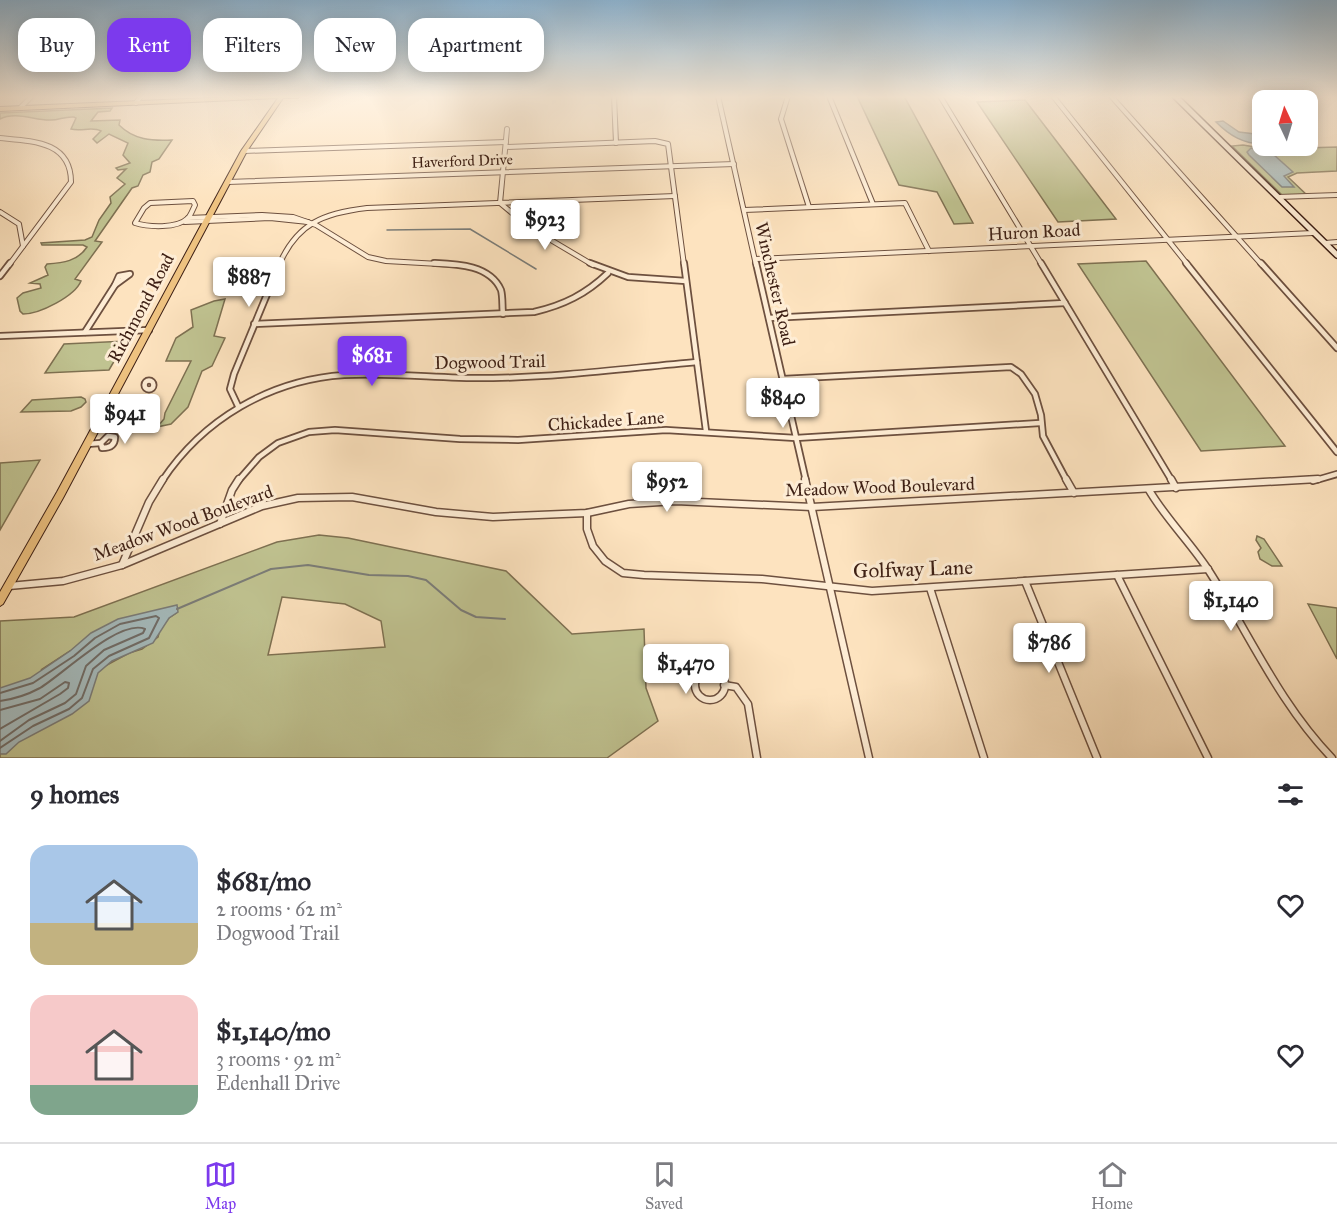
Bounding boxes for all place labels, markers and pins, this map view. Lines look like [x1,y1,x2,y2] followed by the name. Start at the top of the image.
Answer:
[509,200,581,251] pin: $923
[213,257,285,308] pin: $887
[336,336,408,387] pin: $681
[747,378,819,429] pin: $840
[89,394,161,445] pin: $941
[631,462,703,513] pin: $952
[1182,581,1280,632] pin: $1,140
[1013,623,1085,674] pin: $786
[637,644,735,695] pin: $1,470

